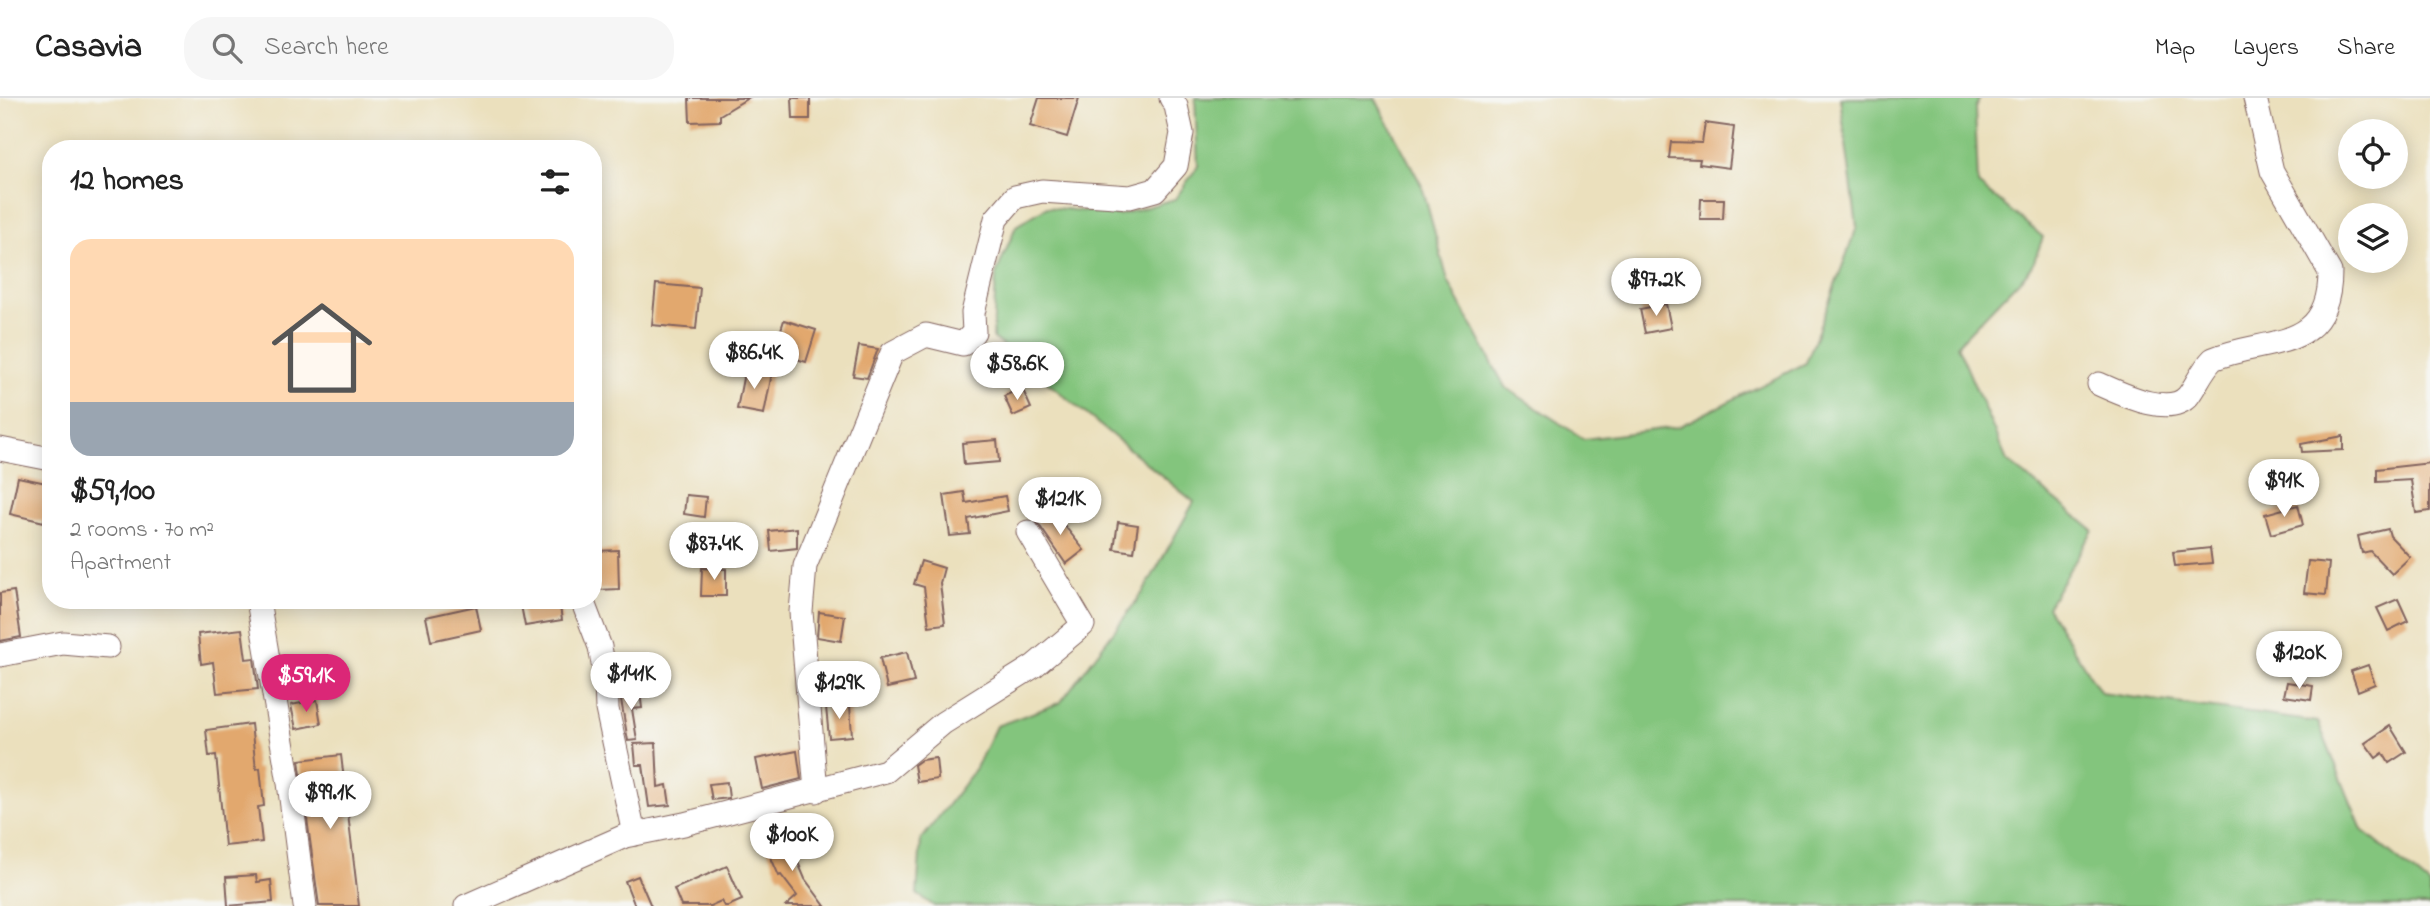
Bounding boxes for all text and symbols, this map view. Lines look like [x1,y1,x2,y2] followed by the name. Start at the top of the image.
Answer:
[184,17,674,80] search box
[35,24,142,72] text: Casavia
[208,29,246,67] icon: search
[264,29,389,67] text: Search here
[2155,31,2195,66] text: Map
[2233,31,2299,66] text: Layers
[2337,31,2395,66] text: Share
[2338,119,2408,273] map controls
[2338,119,2408,189] button: locate
[70,160,184,204] text: 12 homes
[536,163,574,201] icon: filters
[2338,203,2408,273] button: layers
[1599,258,1713,318] pin: $97.2K
[1627,264,1685,297] text: $97.2K
[259,285,385,411] icon: home
[697,331,811,391] pin: $86.4K
[725,337,783,370] text: $86.4K
[960,342,1074,402] pin: $58.6K
[986,348,1048,381] text: $58.6K
[2243,460,2325,519] pin: $91K
[2264,465,2304,498] text: $91K
[70,470,155,514] text: $59,100
[1011,478,1109,537] pin: $121K
[1034,483,1086,516] text: $121K
[70,514,214,547] text: 2 rooms · 70 m²
[657,522,771,582] pin: $87.4K
[685,528,743,561] text: $87.4K
[70,547,171,580] text: Apartment
[2250,632,2348,691] pin: $120K
[2272,637,2326,670] text: $120K
[582,652,680,712] pin: $141K
[249,654,363,714] pin: $59.1K
[606,658,656,691] text: $141K
[277,660,335,693] text: $59.1K
[790,662,888,721] pin: $129K
[814,667,864,700] text: $129K
[273,772,387,831] pin: $99.1K
[305,777,355,810] text: $99.1K
[743,814,841,873] pin: $100K
[766,819,818,852] text: $100K

